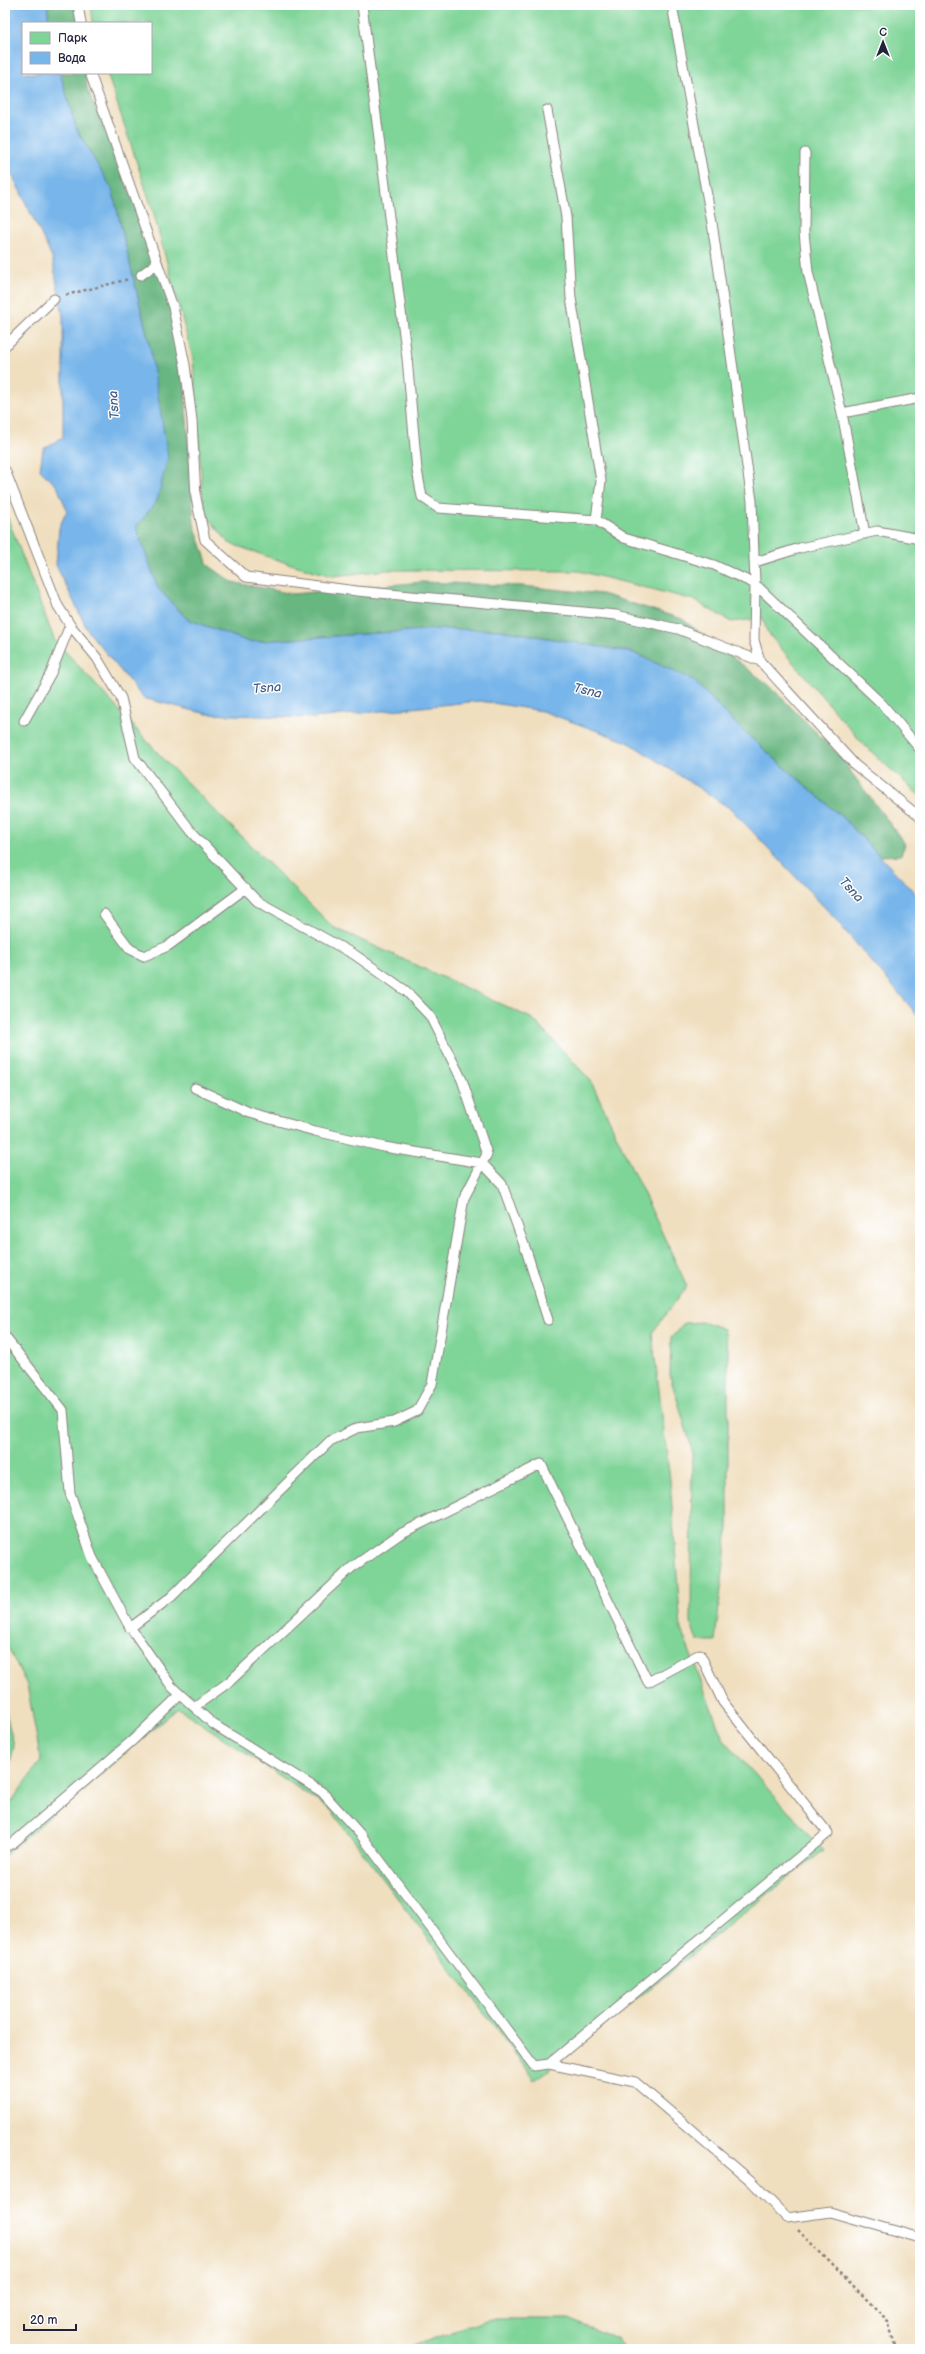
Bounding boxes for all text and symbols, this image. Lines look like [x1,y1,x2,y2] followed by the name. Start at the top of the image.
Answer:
[22,22,152,74] legend
[863,22,903,62] north arrow
[879,26,887,39] text: С
[58,31,88,46] text: Парк
[58,51,86,66] text: Вода
[105,390,123,420] water label: Tsna
[252,679,282,697] water label: Tsna
[572,680,604,702] water label: Tsna
[836,874,867,906] water label: Tsna
[24,2306,76,2332] scale bar
[30,2313,57,2328] text: 20 m

